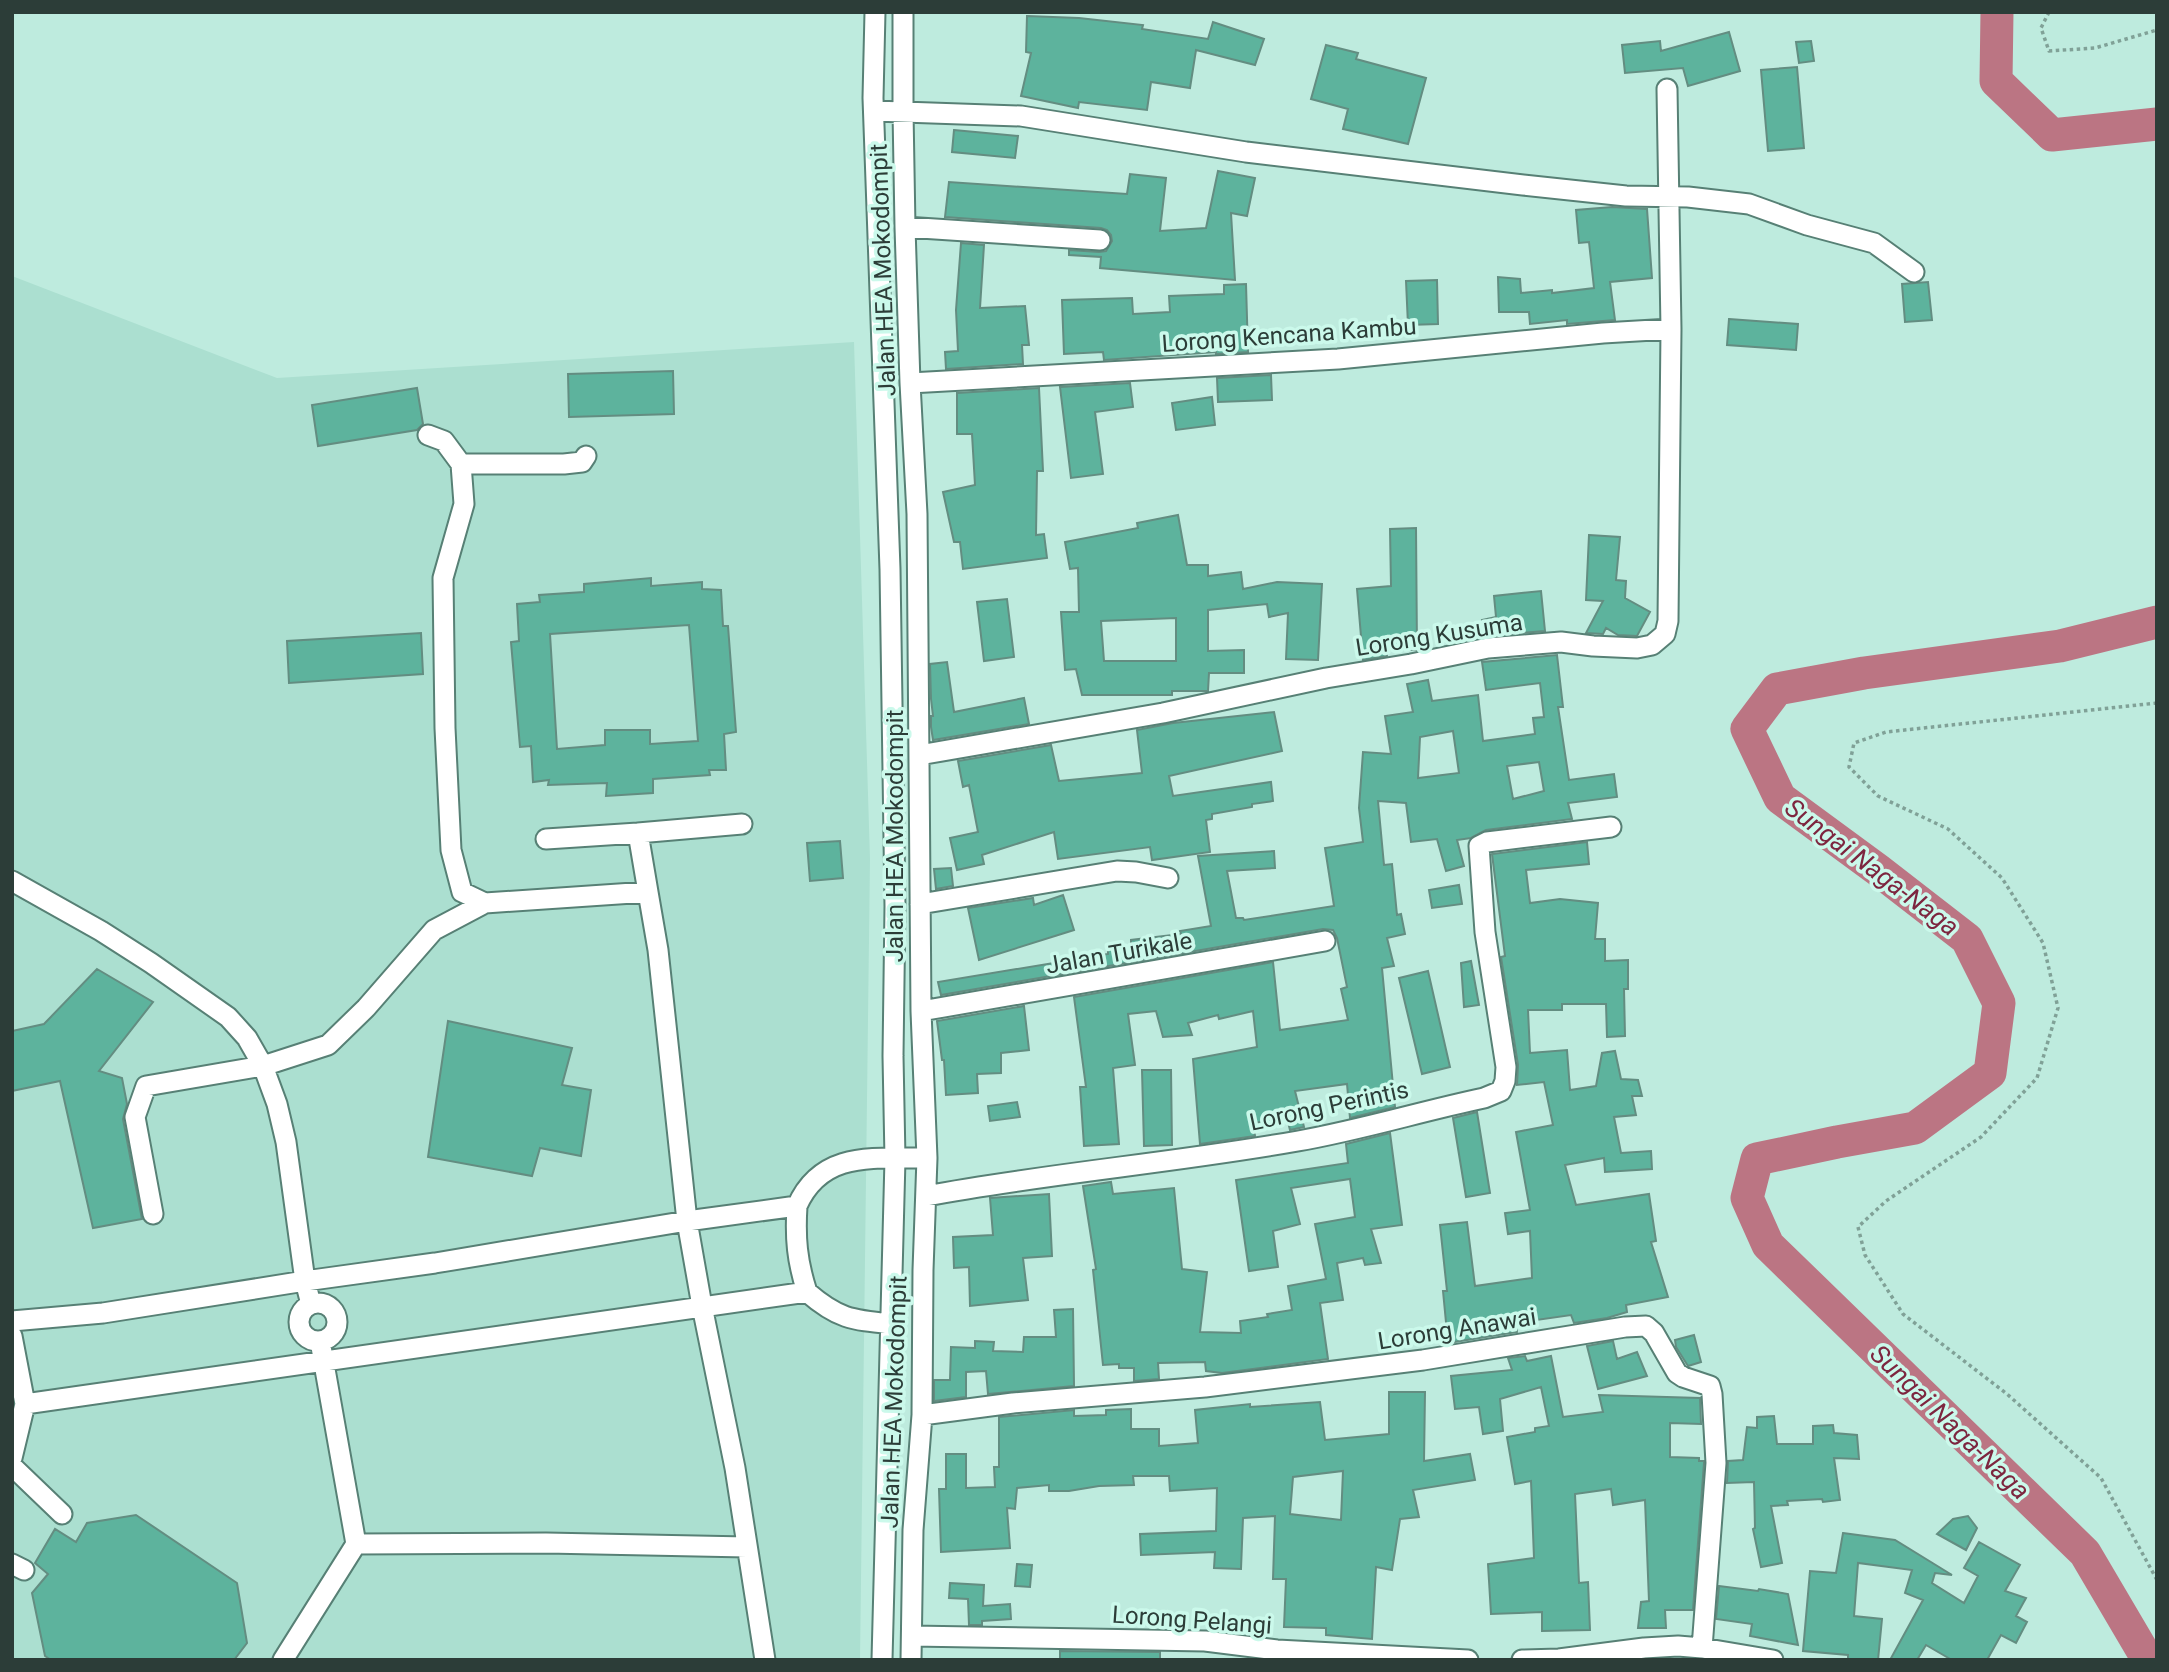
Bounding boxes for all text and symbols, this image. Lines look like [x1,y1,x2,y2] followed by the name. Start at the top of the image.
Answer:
[865,143,901,397] street label: Jalan HEA Mokodompit
[1161,312,1417,358] street label: Lorong Kencana Kambu
[1354,608,1524,662] street label: Lorong Kusuma
[881,710,909,962] street label: Jalan HEA Mokodompit
[1779,792,1965,942] water label: Sungai Naga-Naga
[1044,926,1194,980] street label: Jalan Turikale
[1247,1075,1411,1137] street label: Lorong Perintis
[876,1275,912,1529] street label: Jalan HEA Mokodompit
[1376,1303,1538,1355] street label: Lorong Anawai
[1864,1338,2036,1506] water label: Sungai Naga-Naga
[1111,1600,1273,1640] street label: Lorong Pelangi

